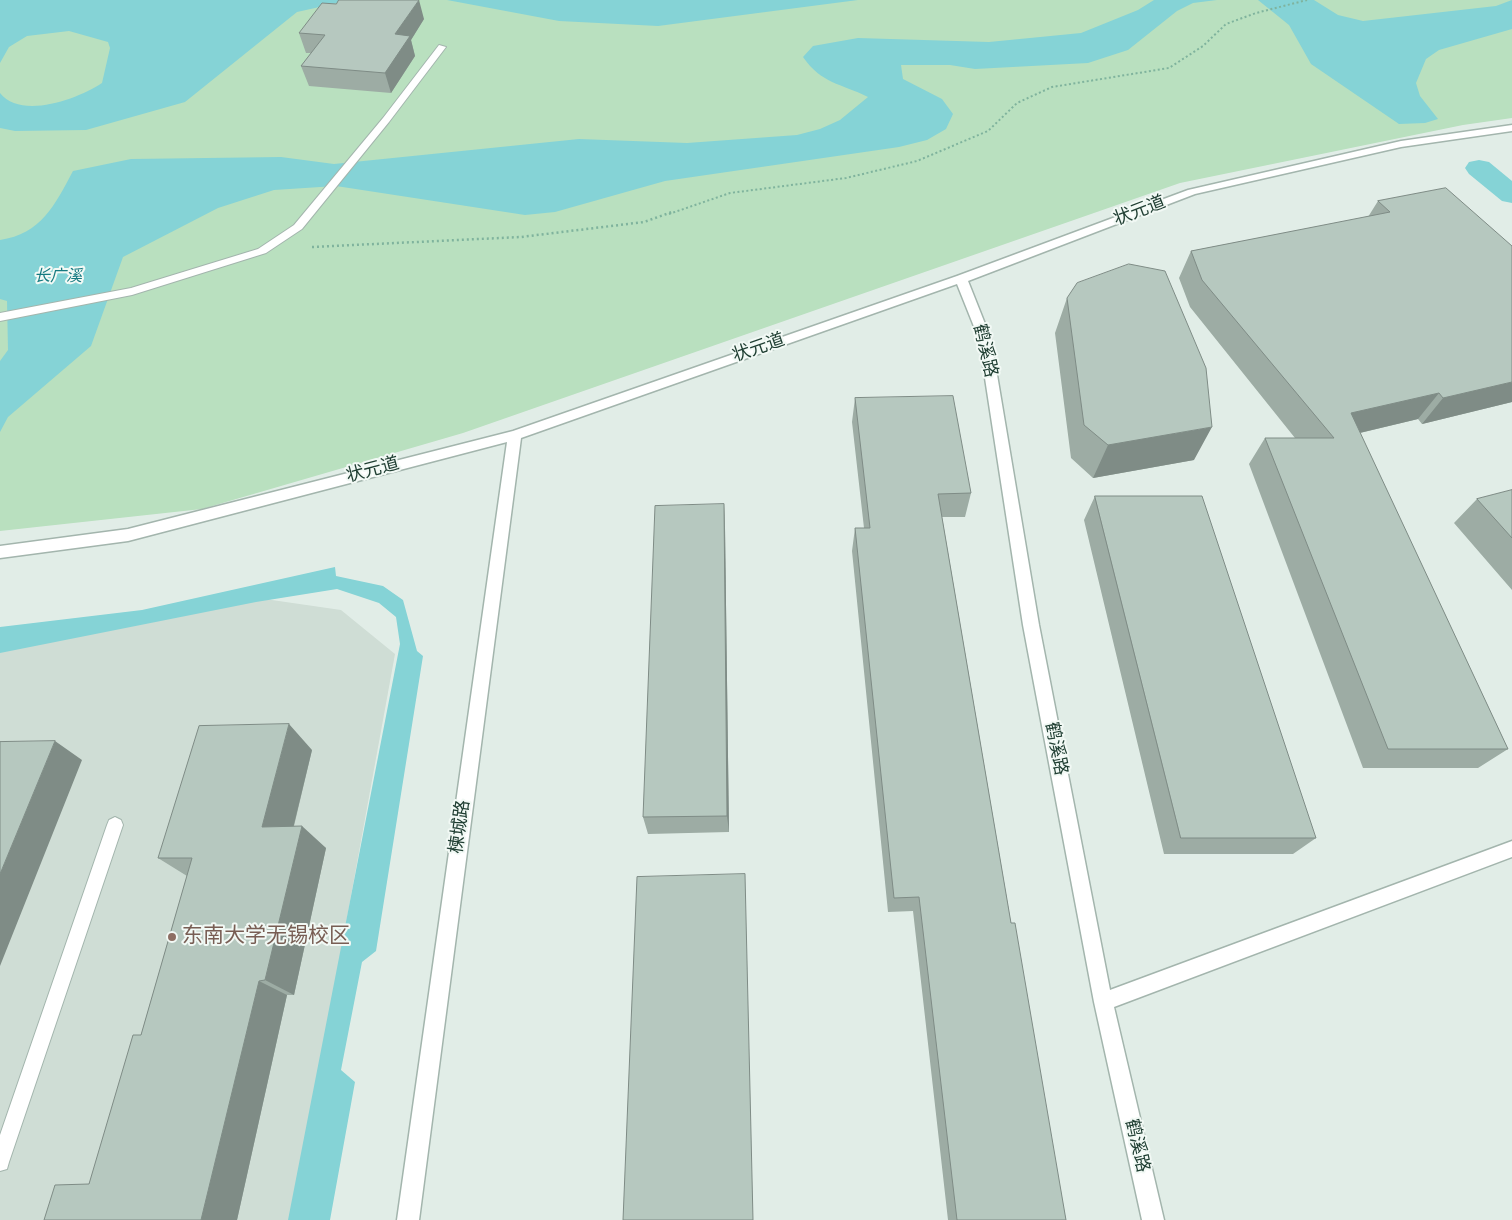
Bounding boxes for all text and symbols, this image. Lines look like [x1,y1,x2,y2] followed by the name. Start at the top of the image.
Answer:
[1111,192,1169,232] street label: 状元道
[34,267,82,287] water label: 长广溪
[967,322,1001,380] street label: 鹤溪路
[730,330,788,368] street label: 状元道
[344,454,402,488] street label: 状元道
[1039,720,1071,778] street label: 鹤溪路
[447,799,475,855] street label: 楝城路
[182,924,350,950] place label: 东南大学无锡校区
[166,931,178,943] marker: 东南大学无锡校区
[1119,1117,1153,1175] street label: 鹤溪路

